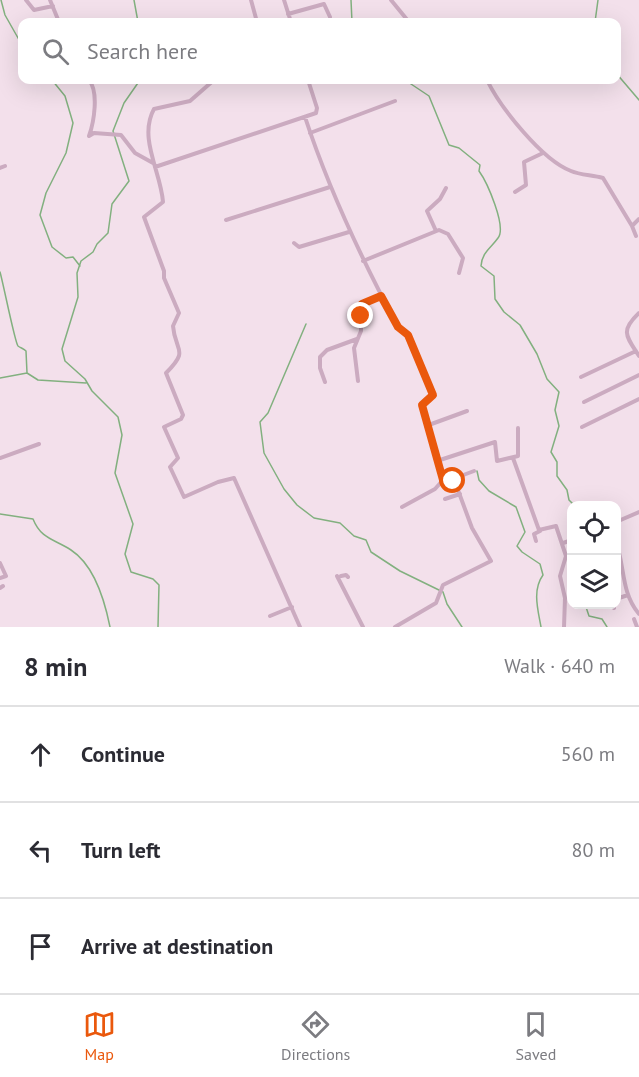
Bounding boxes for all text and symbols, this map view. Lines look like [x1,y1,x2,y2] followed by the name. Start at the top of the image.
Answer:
[18,18,621,84] search box
[39,35,72,68] icon: search
[87,37,198,65] text: Search here
[347,302,373,328] route end
[439,467,465,493] route start
[567,501,621,609] map controls
[567,501,621,555] button: locate
[567,555,621,609] button: layers
[24,650,87,683] text: 8 min
[504,653,615,679] text: Walk · 640 m
[24,738,57,771] icon: ahead
[81,740,165,768] text: Continue
[561,741,615,767] text: 560 m
[24,834,57,867] icon: left
[81,836,161,864] text: Turn left
[572,837,615,863] text: 80 m
[24,930,57,963] icon: arrive
[81,932,273,960] text: Arrive at destination
[83,1008,116,1064] tab: Map
[281,1008,350,1064] tab: Directions
[516,1008,556,1064] tab: Saved

